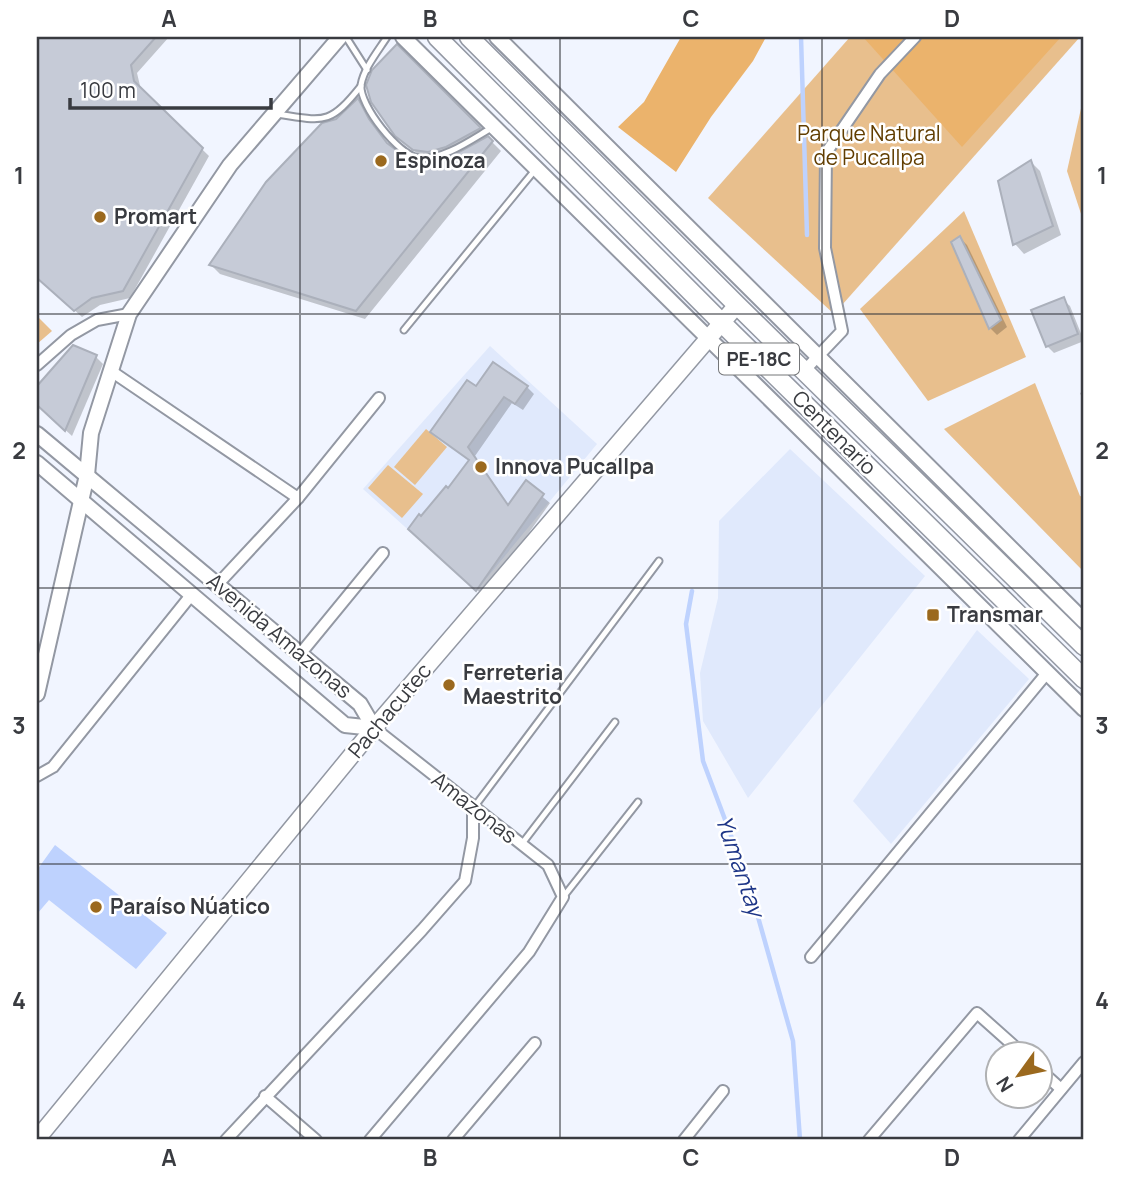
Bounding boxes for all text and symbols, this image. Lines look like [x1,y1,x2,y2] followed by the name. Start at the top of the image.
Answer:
[161,2,177,34] text: A
[423,2,437,34] text: B
[683,2,700,34] text: C
[944,2,960,34] text: D
[70,66,271,110] scale bar
[80,76,136,104] text: 100 m
[797,119,941,171] park label: Parque Natural de Pucallpa
[395,146,486,174] place label: Espinoza
[373,153,389,169] marker: Espinoza
[14,159,24,191] text: 1
[1097,159,1107,191] text: 1
[114,202,197,230] place label: Promart
[92,209,108,225] marker: Promart
[719,344,799,374] road number: PE-18C
[786,384,883,481] street label: Centenario
[12,434,26,466] text: 2
[1095,434,1109,466] text: 2
[495,452,654,480] place label: Innova Pucallpa
[473,459,489,475] marker: Innova Pucallpa
[201,566,358,704] street label: Avenida Amazonas
[947,600,1043,628] place label: Transmar
[925,607,941,623] marker: Transmar
[341,657,437,764] street label: Pachacutec
[463,658,563,710] place label: Ferreteria Maestrito
[441,677,457,693] marker: Ferreteria Maestrito
[12,709,26,741] text: 3
[1095,709,1109,741] text: 3
[426,765,523,849] street label: Amazonas
[709,811,774,923] water label: Yumantay
[110,892,270,920] place label: Paraíso Núatico
[88,899,104,915] marker: Paraíso Núatico
[12,984,26,1016] text: 4
[1095,984,1109,1016] text: 4
[984,1040,1054,1110] north arrow
[990,1071,1019,1097] text: N
[161,1141,177,1173] text: A
[423,1141,437,1173] text: B
[683,1141,700,1173] text: C
[944,1141,960,1173] text: D

